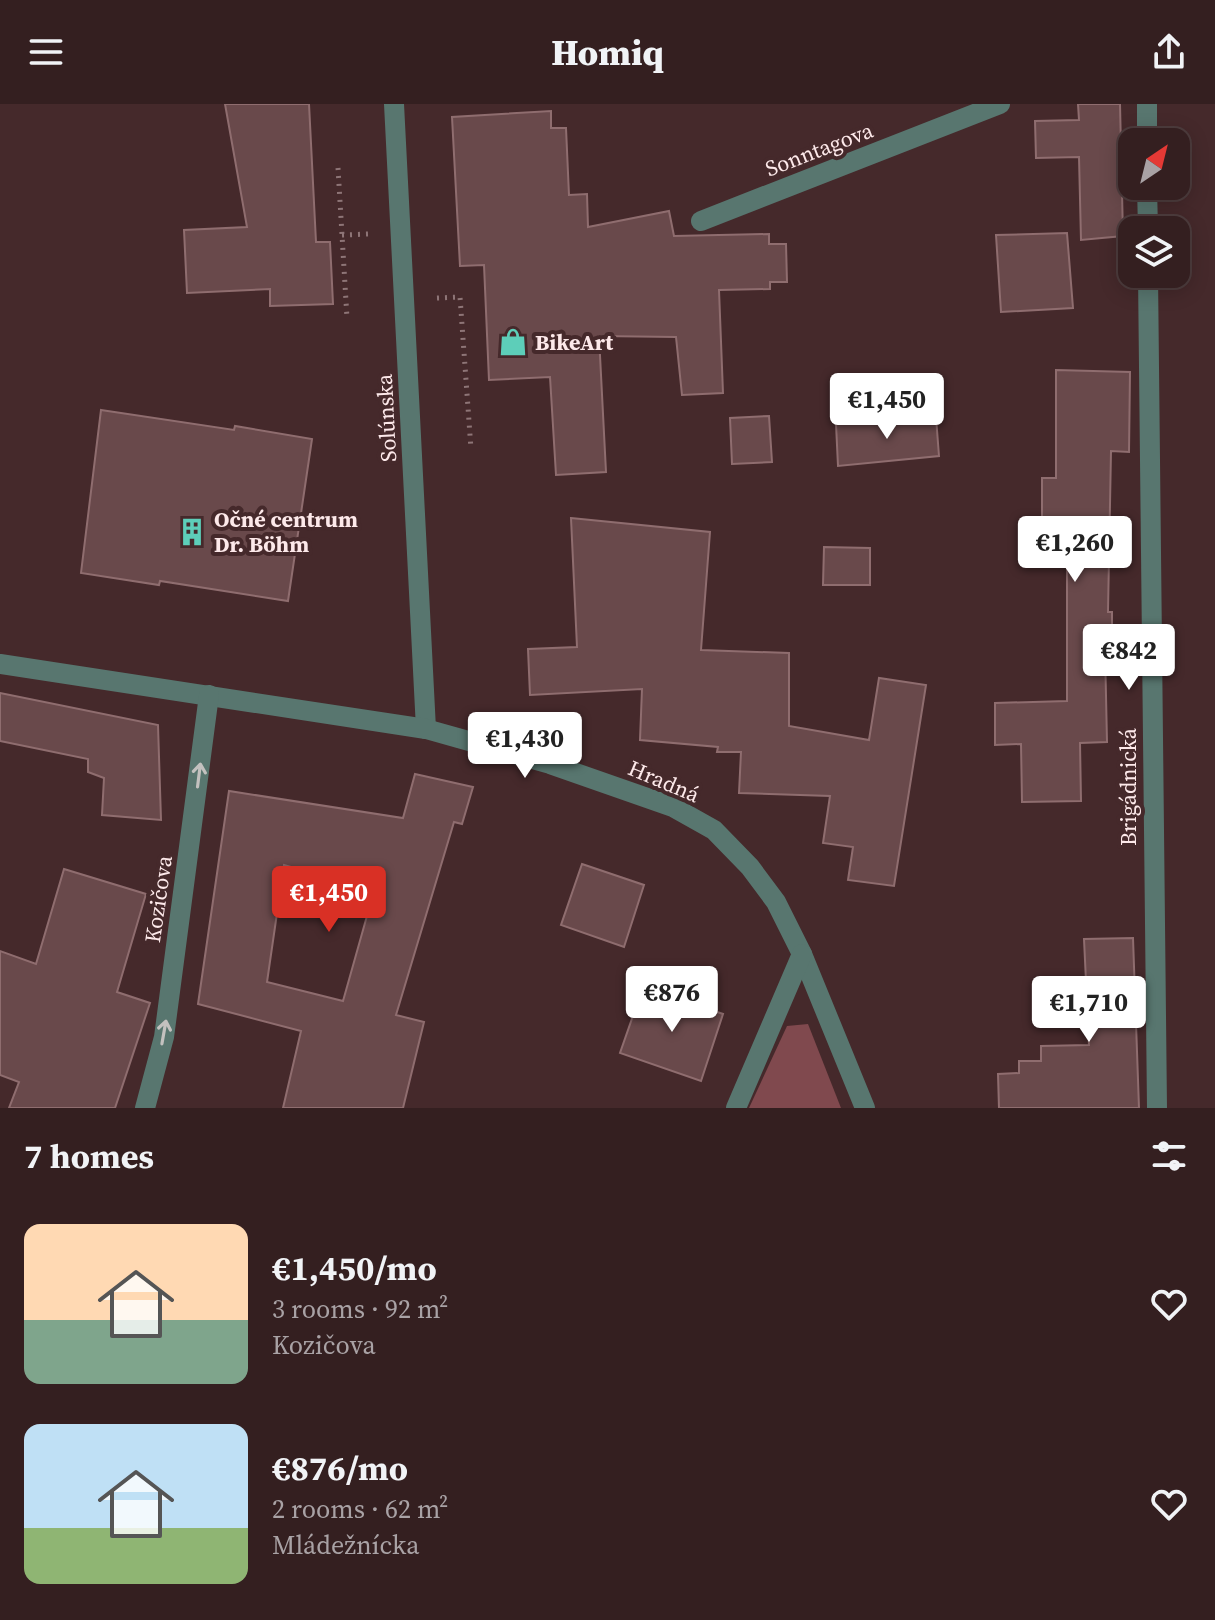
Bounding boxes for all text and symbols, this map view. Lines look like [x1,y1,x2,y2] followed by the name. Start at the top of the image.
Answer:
[551,28,664,77] text: Homiq
[24,30,68,74] icon: menu
[1147,30,1191,74] icon: share
[761,114,878,183] street label: Sonntagova
[1118,128,1190,200] north arrow
[1118,128,1190,288] map controls
[1118,216,1190,288] button: layers
[498,327,528,357] shop icon: BikeArt
[535,327,614,357] place label: BikeArt
[369,372,403,463] street label: Solúnska
[822,373,952,441] pin: €1,450
[848,381,926,417] text: €1,450
[214,504,358,559] place label: Očné centrum Dr. Böhm
[1010,516,1140,584] pin: €1,260
[177,517,207,547] building icon: Očné centrum Dr. Böhm
[1036,524,1114,560] text: €1,260
[1082,624,1176,692] pin: €842
[1101,632,1157,668] text: €842
[460,712,590,780] pin: €1,430
[486,720,564,756] text: €1,430
[1113,727,1143,846] street label: Brigádnická
[624,753,705,810] street label: Hradná
[192,763,207,788] one-way arrow
[137,853,179,944] street label: Kozičova
[264,866,394,934] pin: €1,450
[290,874,368,910] text: €1,450
[625,966,719,1034] pin: €876
[644,974,700,1010] text: €876
[1024,976,1154,1044] pin: €1,710
[1050,984,1128,1020] text: €1,710
[157,1020,172,1046] one-way arrow
[24,1133,154,1179] text: 7 homes
[1147,1134,1191,1178] icon: filters
[272,1245,437,1291] text: €1,450/mo
[88,1256,184,1352] icon: home
[1147,1282,1191,1326] icon: heart
[272,1291,448,1327] text: 3 rooms · 92 m²
[272,1327,376,1363] text: Kozičova
[272,1445,408,1491] text: €876/mo
[88,1456,184,1552] icon: home
[1147,1482,1191,1526] icon: heart
[272,1491,448,1527] text: 2 rooms · 62 m²
[272,1527,419,1563] text: Mládežnícka

